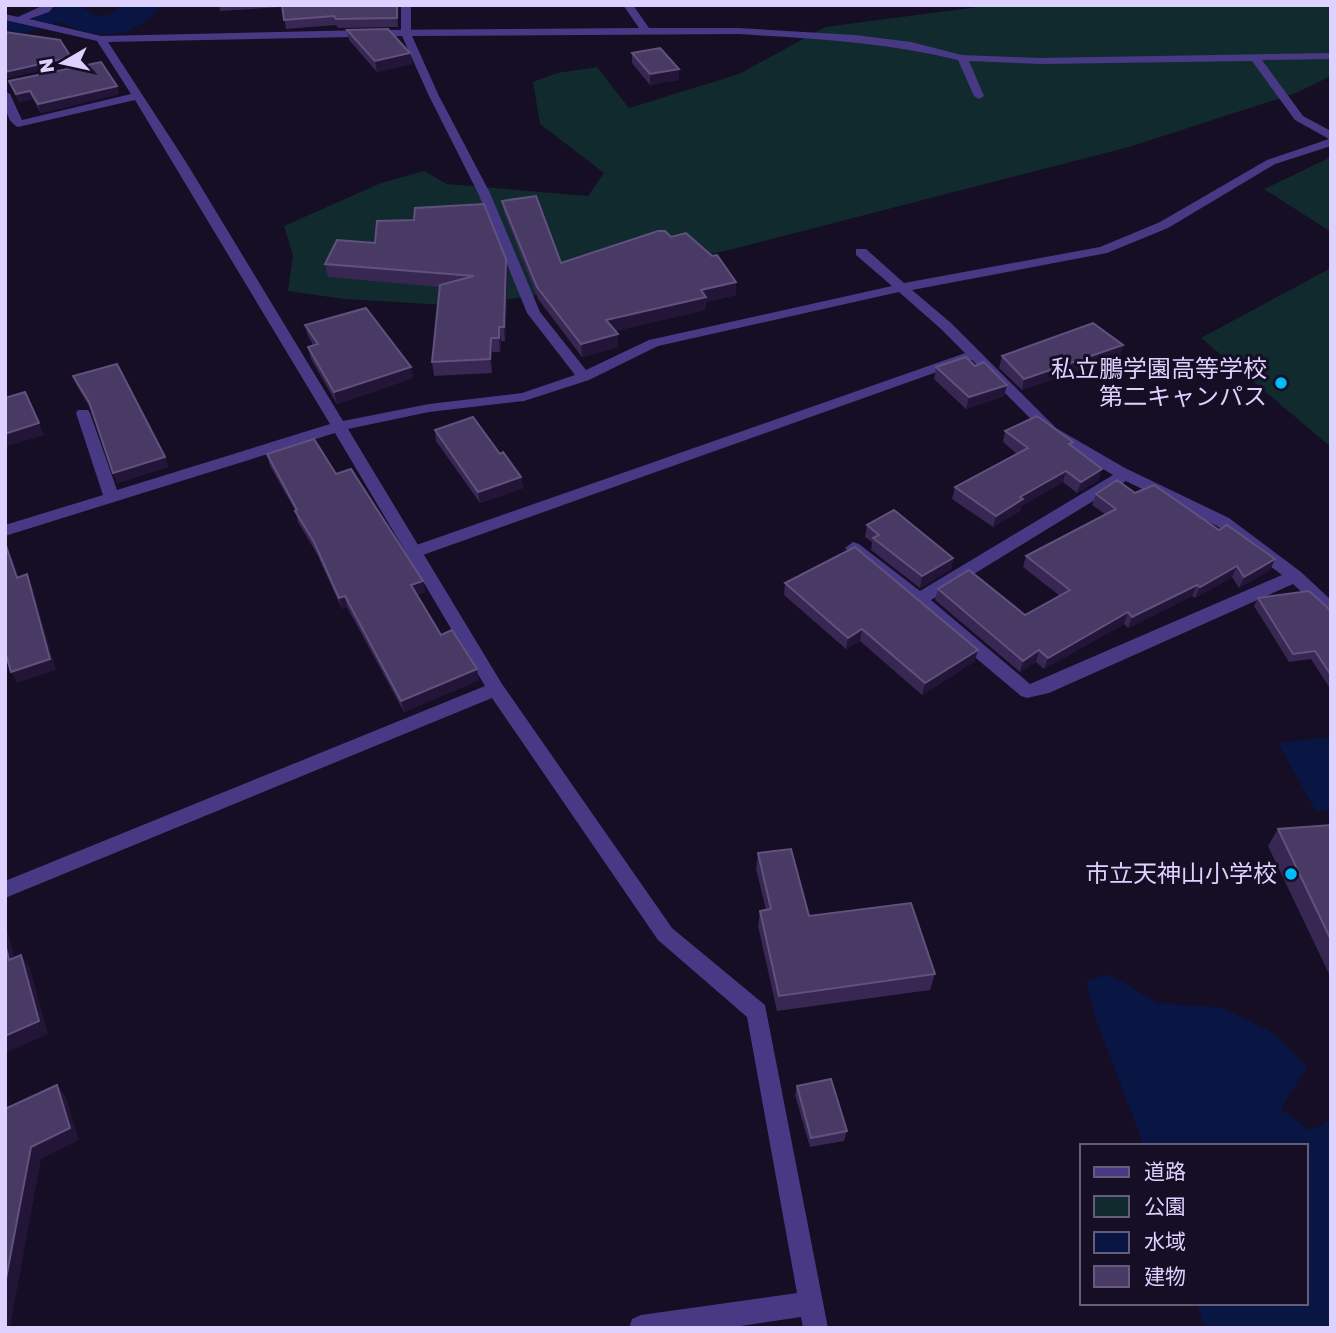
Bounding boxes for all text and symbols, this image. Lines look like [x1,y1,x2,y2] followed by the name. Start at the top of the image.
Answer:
[28,28,98,98] north arrow
[33,57,58,75] text: N
[1051,353,1267,410] place label: 私立鵬学園高等学校 第二キャンパス
[1273,375,1289,391] marker: 私立鵬学園高等学校 第二キャンパス
[1085,858,1277,887] place label: 市立天神山小学校
[1283,866,1299,882] marker: 市立天神山小学校
[1080,1144,1308,1305] legend
[1144,1158,1186,1184] text: 道路
[1144,1193,1186,1219] text: 公園
[1144,1228,1186,1254] text: 水域
[1144,1263,1186,1289] text: 建物

